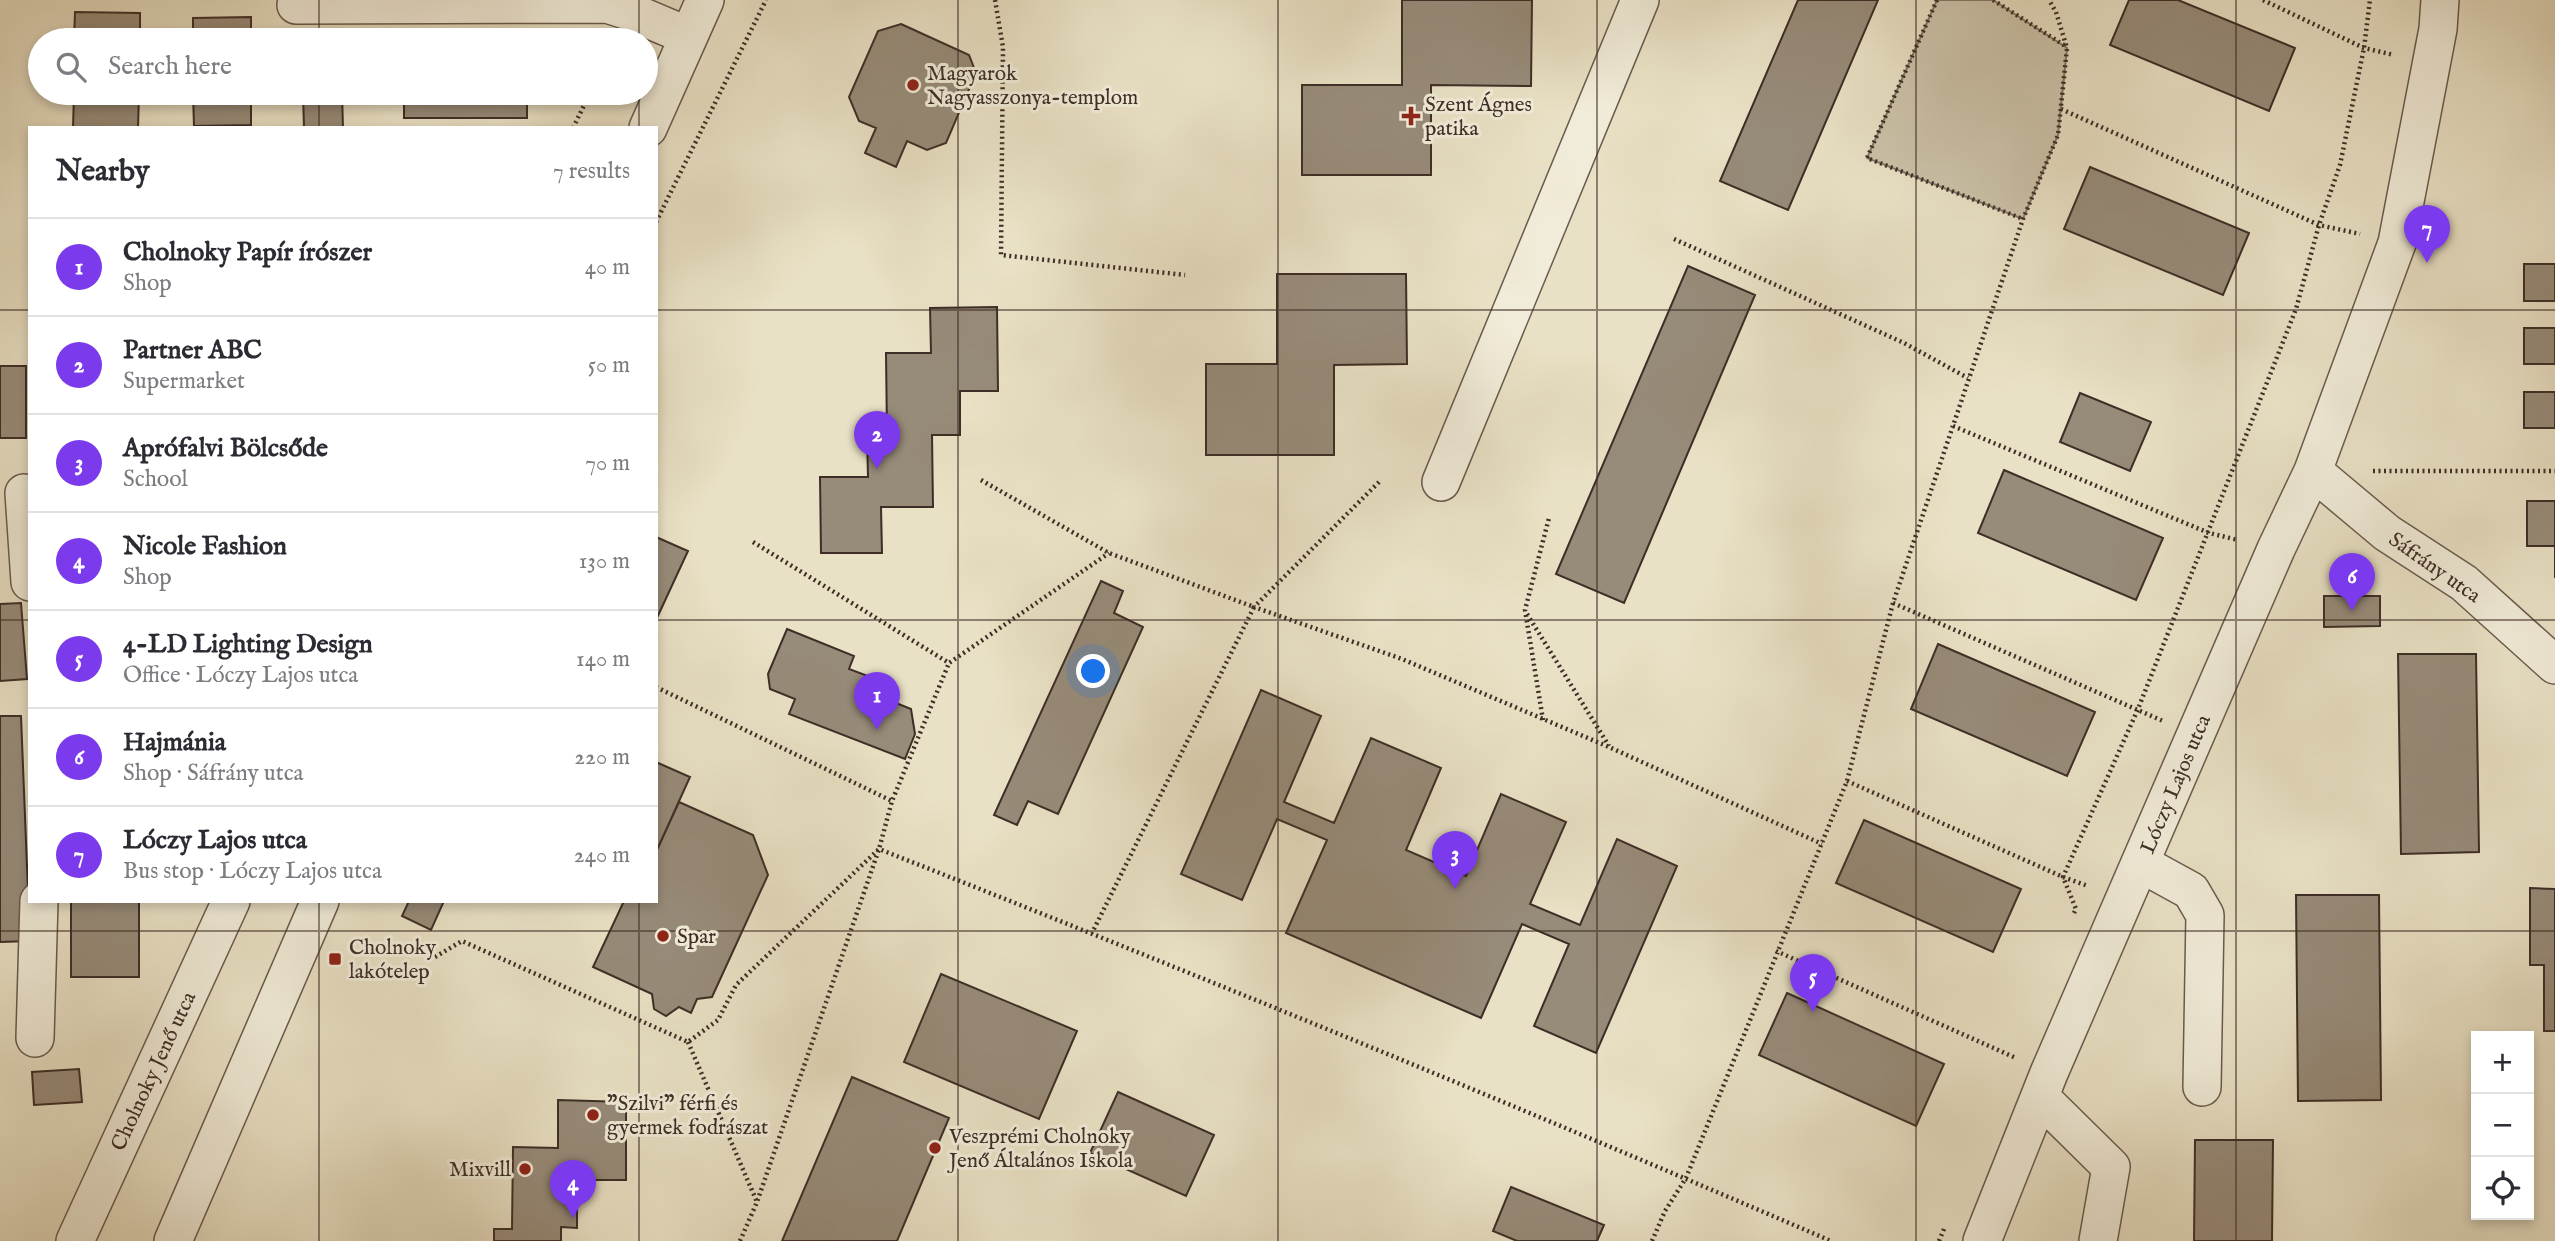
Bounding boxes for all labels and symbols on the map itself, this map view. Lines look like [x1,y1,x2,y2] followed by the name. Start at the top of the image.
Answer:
[927,61,1138,112] place label: Magyarok Nagyasszonya-templom
[905,77,921,93] marker: Magyarok Nagyasszonya-templom
[1425,91,1532,143] place label: Szent Ágnes patika
[1403,108,1419,124] marker: Szent Ágnes patika
[2404,205,2450,263] pin: 7
[854,411,900,469] pin: 2
[2383,527,2486,610] street label: Sáfrány utca
[2329,553,2375,611] pin: 6
[1076,654,1110,688] your location
[854,672,900,730] pin: 1
[2135,710,2218,858] street label: Lóczy Lajos utca
[1432,831,1478,889] pin: 3
[677,924,716,951] place label: Spar
[655,928,671,944] marker: Spar
[349,935,437,986] place label: Cholnoky lakótelep
[327,951,343,967] marker: Cholnoky lakótelep
[1790,954,1836,1012] pin: 5
[106,987,203,1156] street label: Cholnoky Jenő utca
[607,1091,768,1142] place label: "Szilvi" férfi és gyermek fodrászat
[585,1107,601,1123] marker: "Szilvi" férfi és gyermek fodrászat
[947,1124,1134,1175] place label: Veszprémi Cholnoky Jenő Általános Iskola
[927,1140,943,1156] marker: Veszprémi Cholnoky Jenő Általános Iskola
[449,1157,511,1184] place label: Mixvill
[550,1160,596,1218] pin: 4
[517,1161,533,1177] marker: Mixvill

